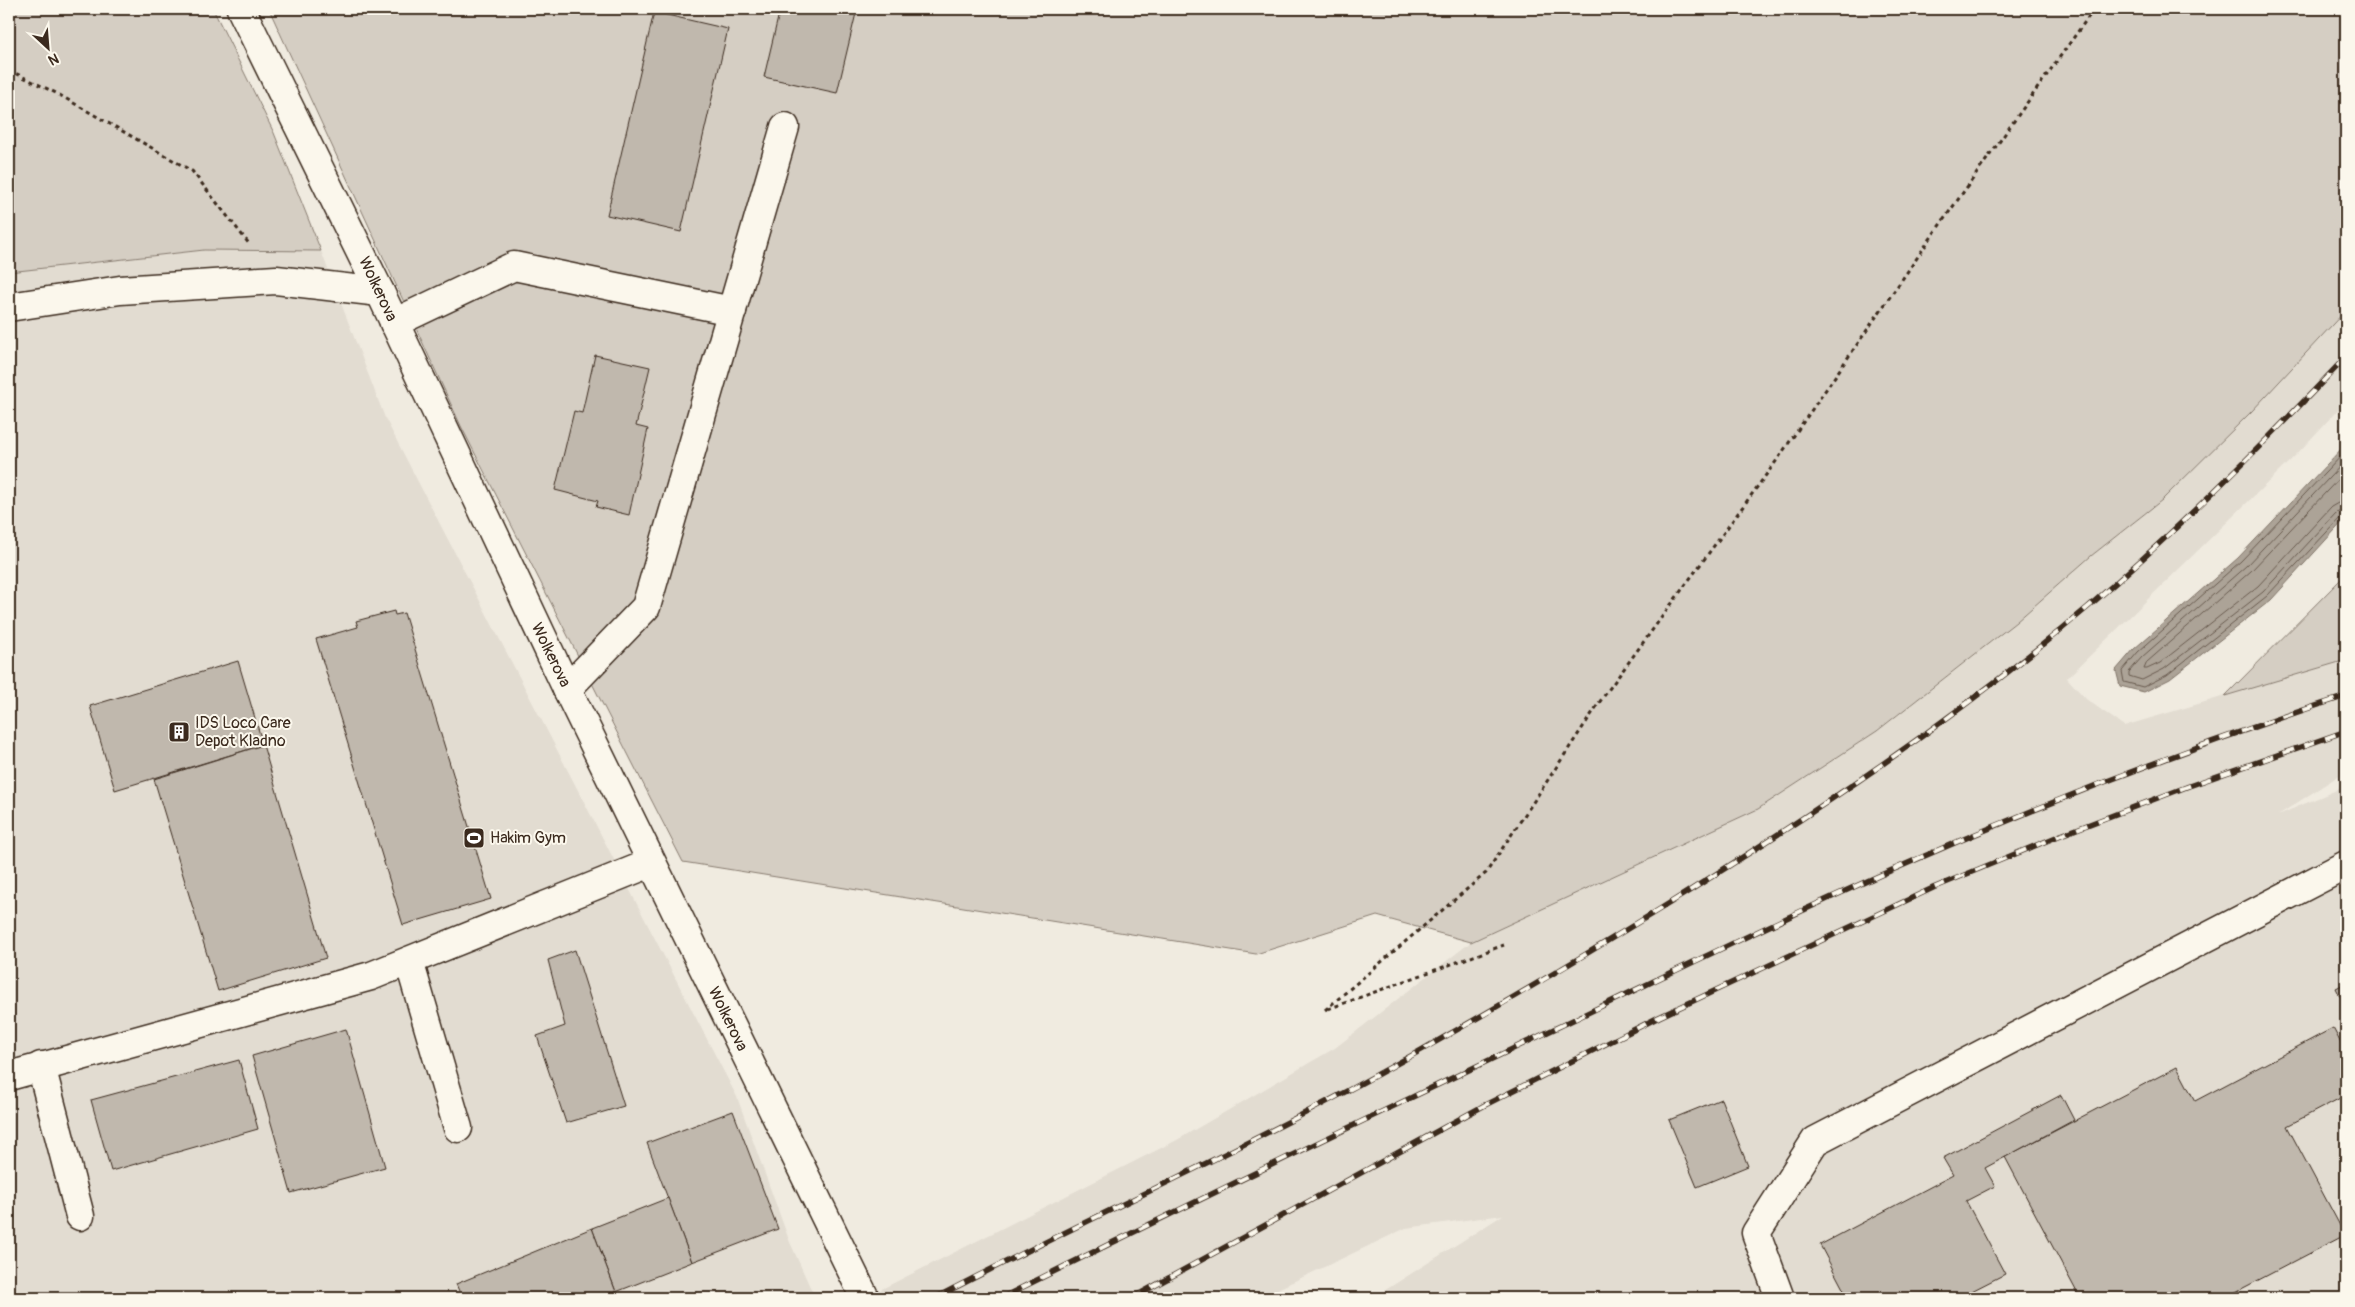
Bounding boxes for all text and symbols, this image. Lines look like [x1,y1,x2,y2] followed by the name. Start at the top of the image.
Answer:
[22,22,72,72] north arrow
[45,50,61,69] text: N
[354,253,402,325] street label: Wolkerova
[527,619,575,691] street label: Wolkerova
[195,713,291,751] place label: IDS Loco Care Depot Kladno
[167,720,191,744] building icon: IDS Loco Care Depot Kladno
[462,826,486,850] sports icon: Hakim Gym
[490,828,566,848] place label: Hakim Gym
[704,983,752,1055] street label: Wolkerova

